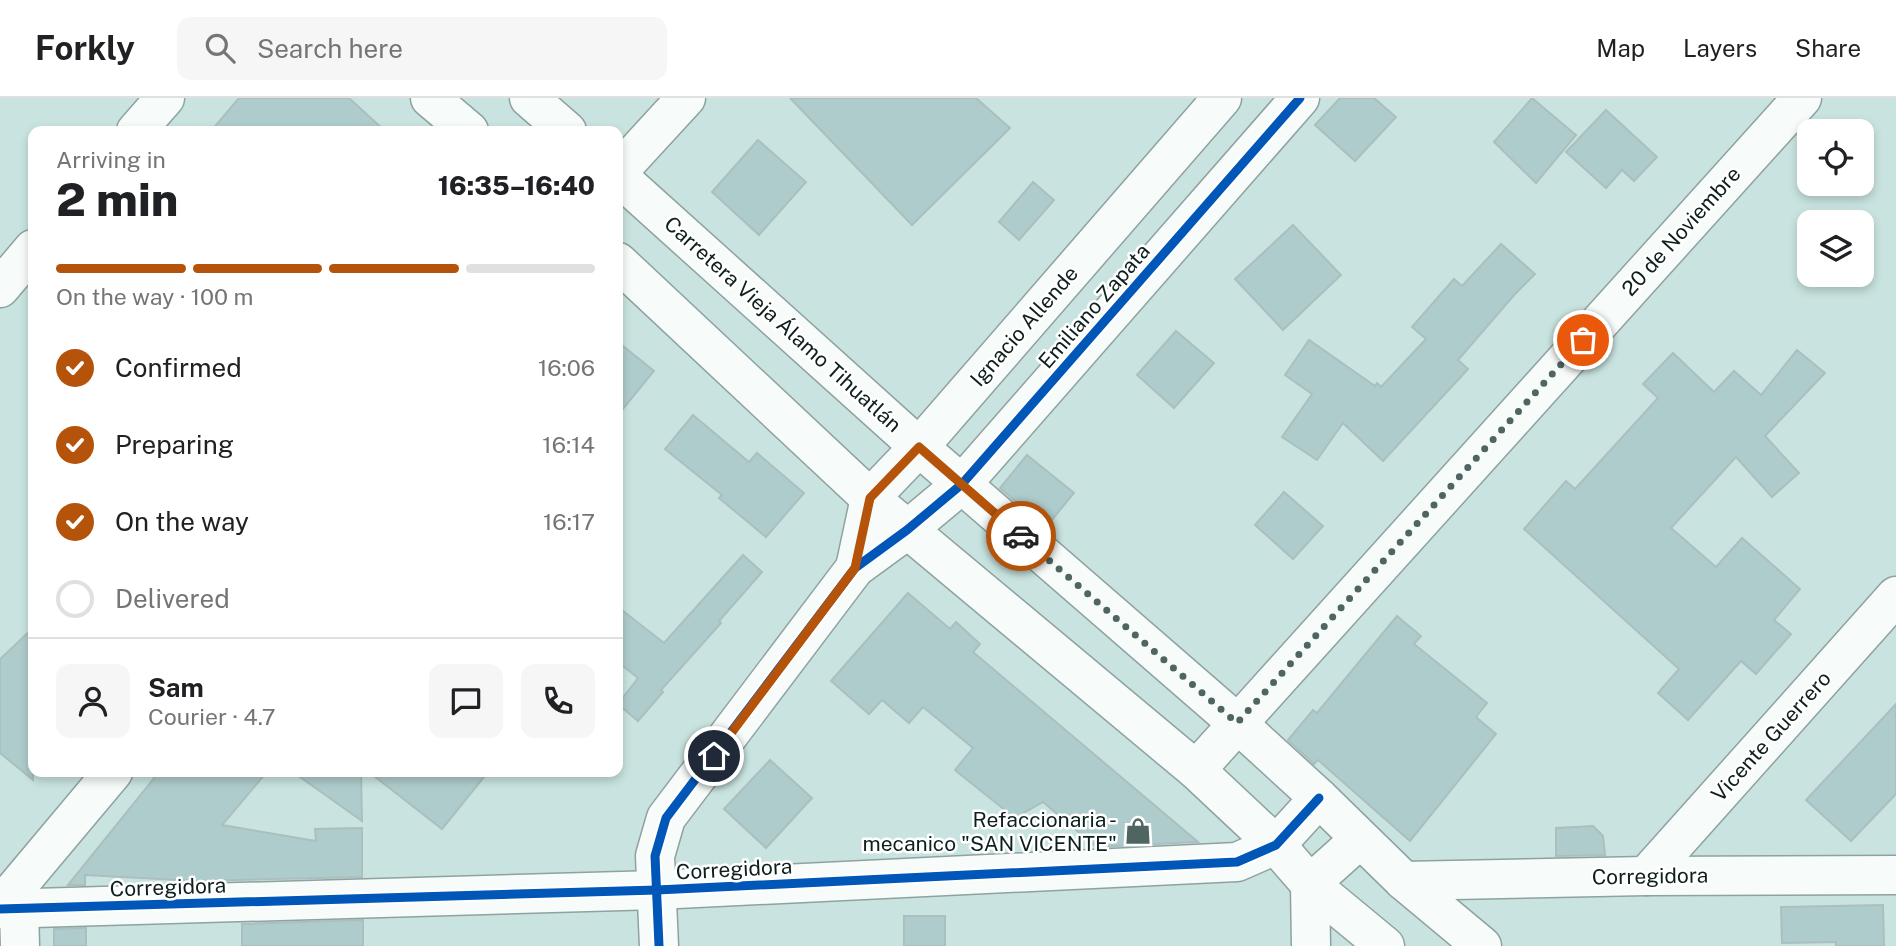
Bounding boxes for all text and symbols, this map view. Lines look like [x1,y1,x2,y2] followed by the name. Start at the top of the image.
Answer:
[177,17,667,80] search box
[35,29,135,67] text: Forkly
[201,29,239,67] icon: search
[257,33,403,64] text: Search here
[1596,34,1645,62] text: Map
[1683,34,1757,62] text: Layers
[1795,34,1861,62] text: Share
[1797,119,1874,287] map controls
[1797,119,1874,196] button: locate
[56,146,166,173] text: Arriving in
[1616,161,1746,301] street label: 20 de Noviembre
[438,170,595,201] text: 16:35–16:40
[56,172,178,226] text: 2 min
[1797,210,1874,287] button: layers
[659,211,907,437] street label: Carretera Vieja Álamo Tihuatlán
[1033,239,1155,373] street label: Emiliano Zapata
[965,261,1083,391] street label: Ignacio Allende
[56,283,253,310] text: On the way · 100 m
[1553,310,1613,370] pin
[1564,321,1602,359] icon: bag
[56,349,94,387] icon: check
[115,352,242,383] text: Confirmed
[538,354,595,381] text: 16:06
[56,426,94,464] icon: check
[115,429,234,460] text: Preparing
[542,431,595,458] text: 16:14
[986,501,1056,571] courier
[56,503,94,541] icon: check
[115,506,249,537] text: On the way
[543,508,595,535] text: 16:17
[1002,517,1040,555] icon: car
[115,583,230,614] text: Delivered
[56,664,130,738] button: person
[429,664,503,738] button: chat
[521,664,595,738] button: phone
[1706,666,1836,806] street label: Vicente Guerrero
[148,672,204,703] text: Sam
[148,703,276,730] text: Courier · 4.7
[684,726,744,786] pin
[695,737,733,775] icon: home
[863,807,1117,856] place label: Refaccionaria - mecanico "SAN VICENTE"
[1123,816,1153,846] shop icon: Refaccionaria - mecanico "SAN VICENTE"
[675,853,793,885] street label: Corregidora
[1592,862,1708,890] street label: Corregidora
[109,872,227,902] street label: Corregidora

